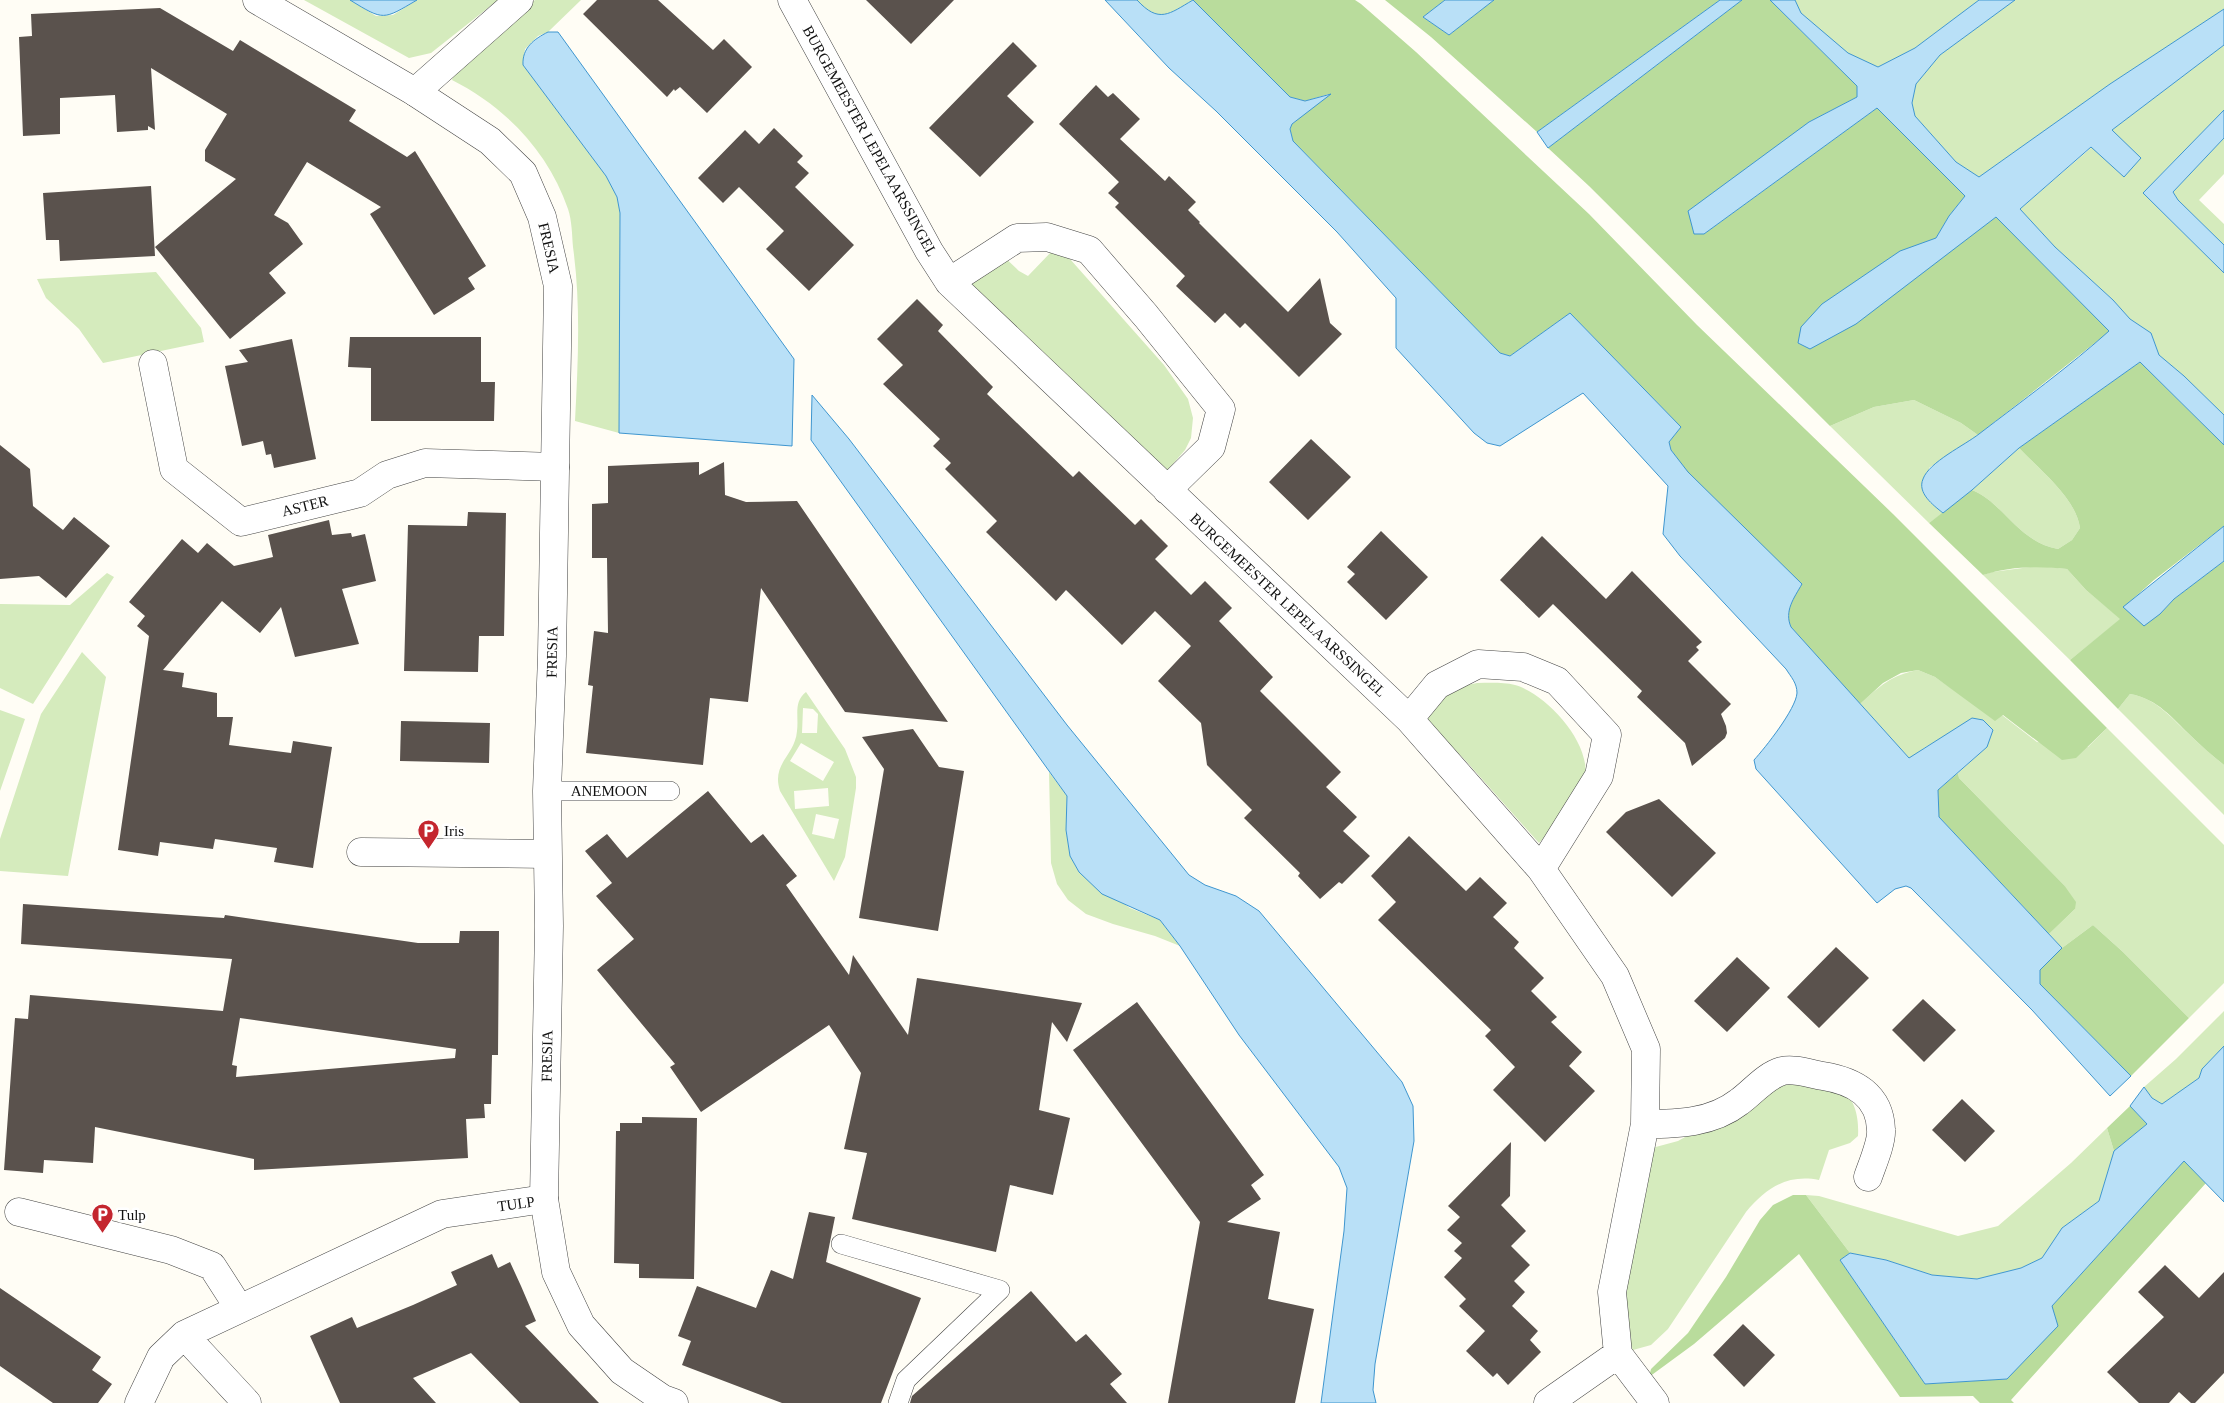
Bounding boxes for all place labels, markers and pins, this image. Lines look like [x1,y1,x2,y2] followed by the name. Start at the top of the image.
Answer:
[416,819,440,850] parking icon: Iris
[444,823,464,839] place label: Iris
[90,1203,114,1234] parking icon: Tulp
[118,1207,146,1223] place label: Tulp

